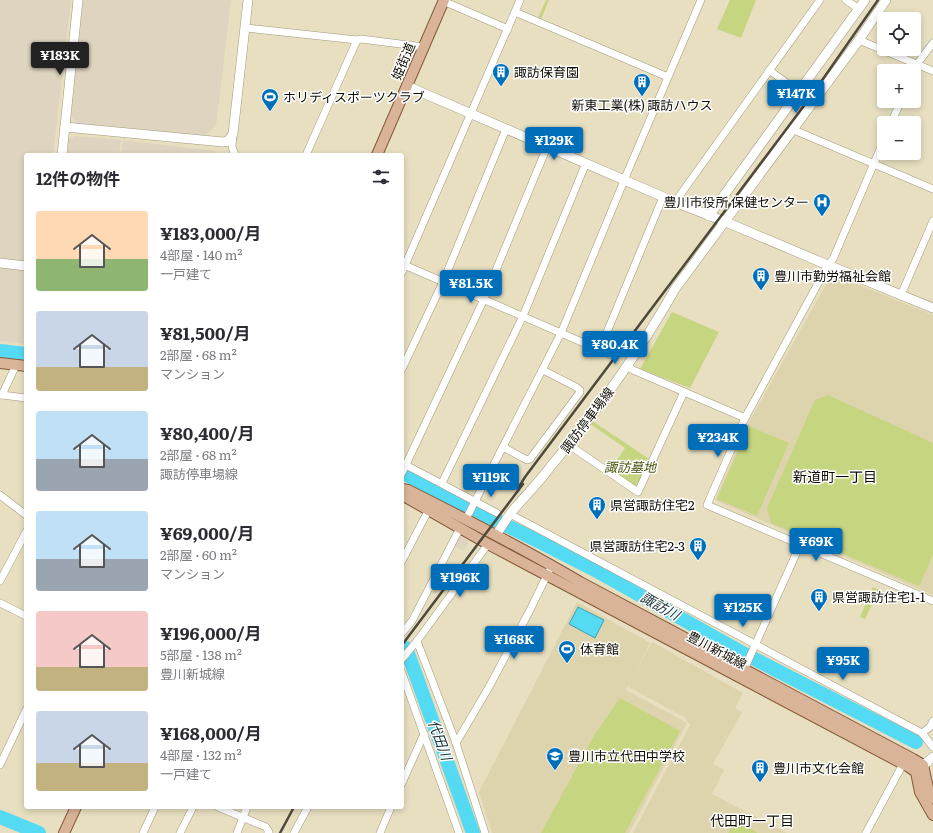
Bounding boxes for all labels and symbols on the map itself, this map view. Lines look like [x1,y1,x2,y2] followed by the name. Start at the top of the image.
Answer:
[386,39,419,82] street label: 姫街道
[32,42,88,76] pin: ¥183K
[491,62,511,87] building icon: 諏訪保育園
[514,62,579,81] place label: 諏訪保育園
[632,72,652,97] building icon: 新東工業(株) 諏訪ハウス
[768,80,824,114] pin: ¥147K
[260,87,280,112] sports icon: ホリディスポーツクラブ
[283,87,425,106] place label: ホリディスポーツクラブ
[571,95,713,114] place label: 新東工業(株) 諏訪ハウス
[526,127,582,161] pin: ¥129K
[663,192,809,211] place label: 豊川市役所 保健センター
[812,192,832,217] hospital icon: 豊川市役所 保健センター
[751,266,771,291] building icon: 豊川市勤労福祉会館
[774,266,891,285] place label: 豊川市勤労福祉会館
[438,270,504,304] pin: ¥81.5K
[582,331,648,365] pin: ¥80.4K
[556,383,618,457] street label: 諏訪停車場線
[690,424,746,458] pin: ¥234K
[604,457,658,476] park label: 諏訪墓地
[463,464,519,498] pin: ¥119K
[793,466,877,486] district label: 新道町一丁目
[587,495,607,520] building icon: 県営諏訪住宅2
[610,495,695,514] place label: 県営諏訪住宅2
[792,528,840,562] pin: ¥69K
[590,536,685,555] place label: 県営諏訪住宅2-3
[688,536,708,561] building icon: 県営諏訪住宅2-3
[432,564,488,598] pin: ¥196K
[637,586,685,625] water label: 諏訪川
[809,587,829,612] building icon: 県営諏訪住宅1-1
[832,587,925,606] place label: 県営諏訪住宅1-1
[715,594,771,628] pin: ¥125K
[486,626,542,660] pin: ¥168K
[684,626,750,673] street label: 豊川新城線
[557,639,577,664] sports icon: 体育館
[580,639,619,658] place label: 体育館
[819,647,867,681] pin: ¥95K
[424,717,458,765] water label: 代田川
[545,746,565,771] school or university icon: 豊川市立代田中学校
[568,746,685,765] place label: 豊川市立代田中学校
[750,758,770,783] building icon: 豊川市文化会館
[773,758,864,777] place label: 豊川市文化会館
[710,810,794,830] district label: 代田町一丁目

